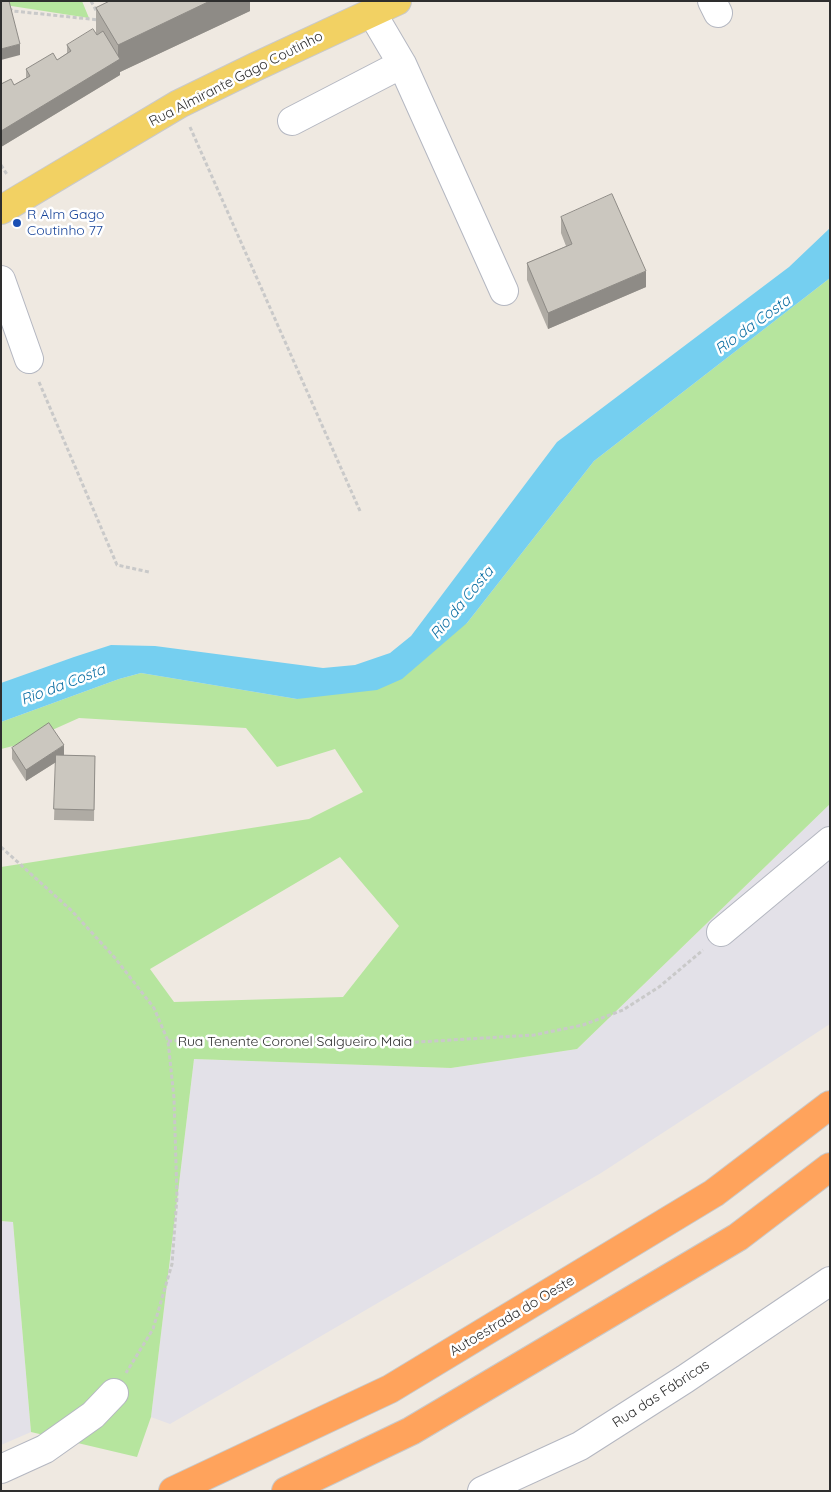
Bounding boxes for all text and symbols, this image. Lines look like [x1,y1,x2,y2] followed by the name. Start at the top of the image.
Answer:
[146,28,326,130] street label: Rua Almirante Gago Coutinho
[27,207,104,240] place label: R Alm Gago Coutinho 77
[11,217,23,229] marker: R Alm Gago Coutinho 77
[712,292,794,358] water label: Rio da Costa
[427,563,497,643] water label: Rio da Costa
[18,661,108,709] water label: Rio da Costa
[178,1034,412,1050] street label: Rua Tenente Coronel Salgueiro Maia
[447,1272,577,1360] street label: Autoestrada do Oeste
[609,1356,713,1432] street label: Rua das Fábricas

